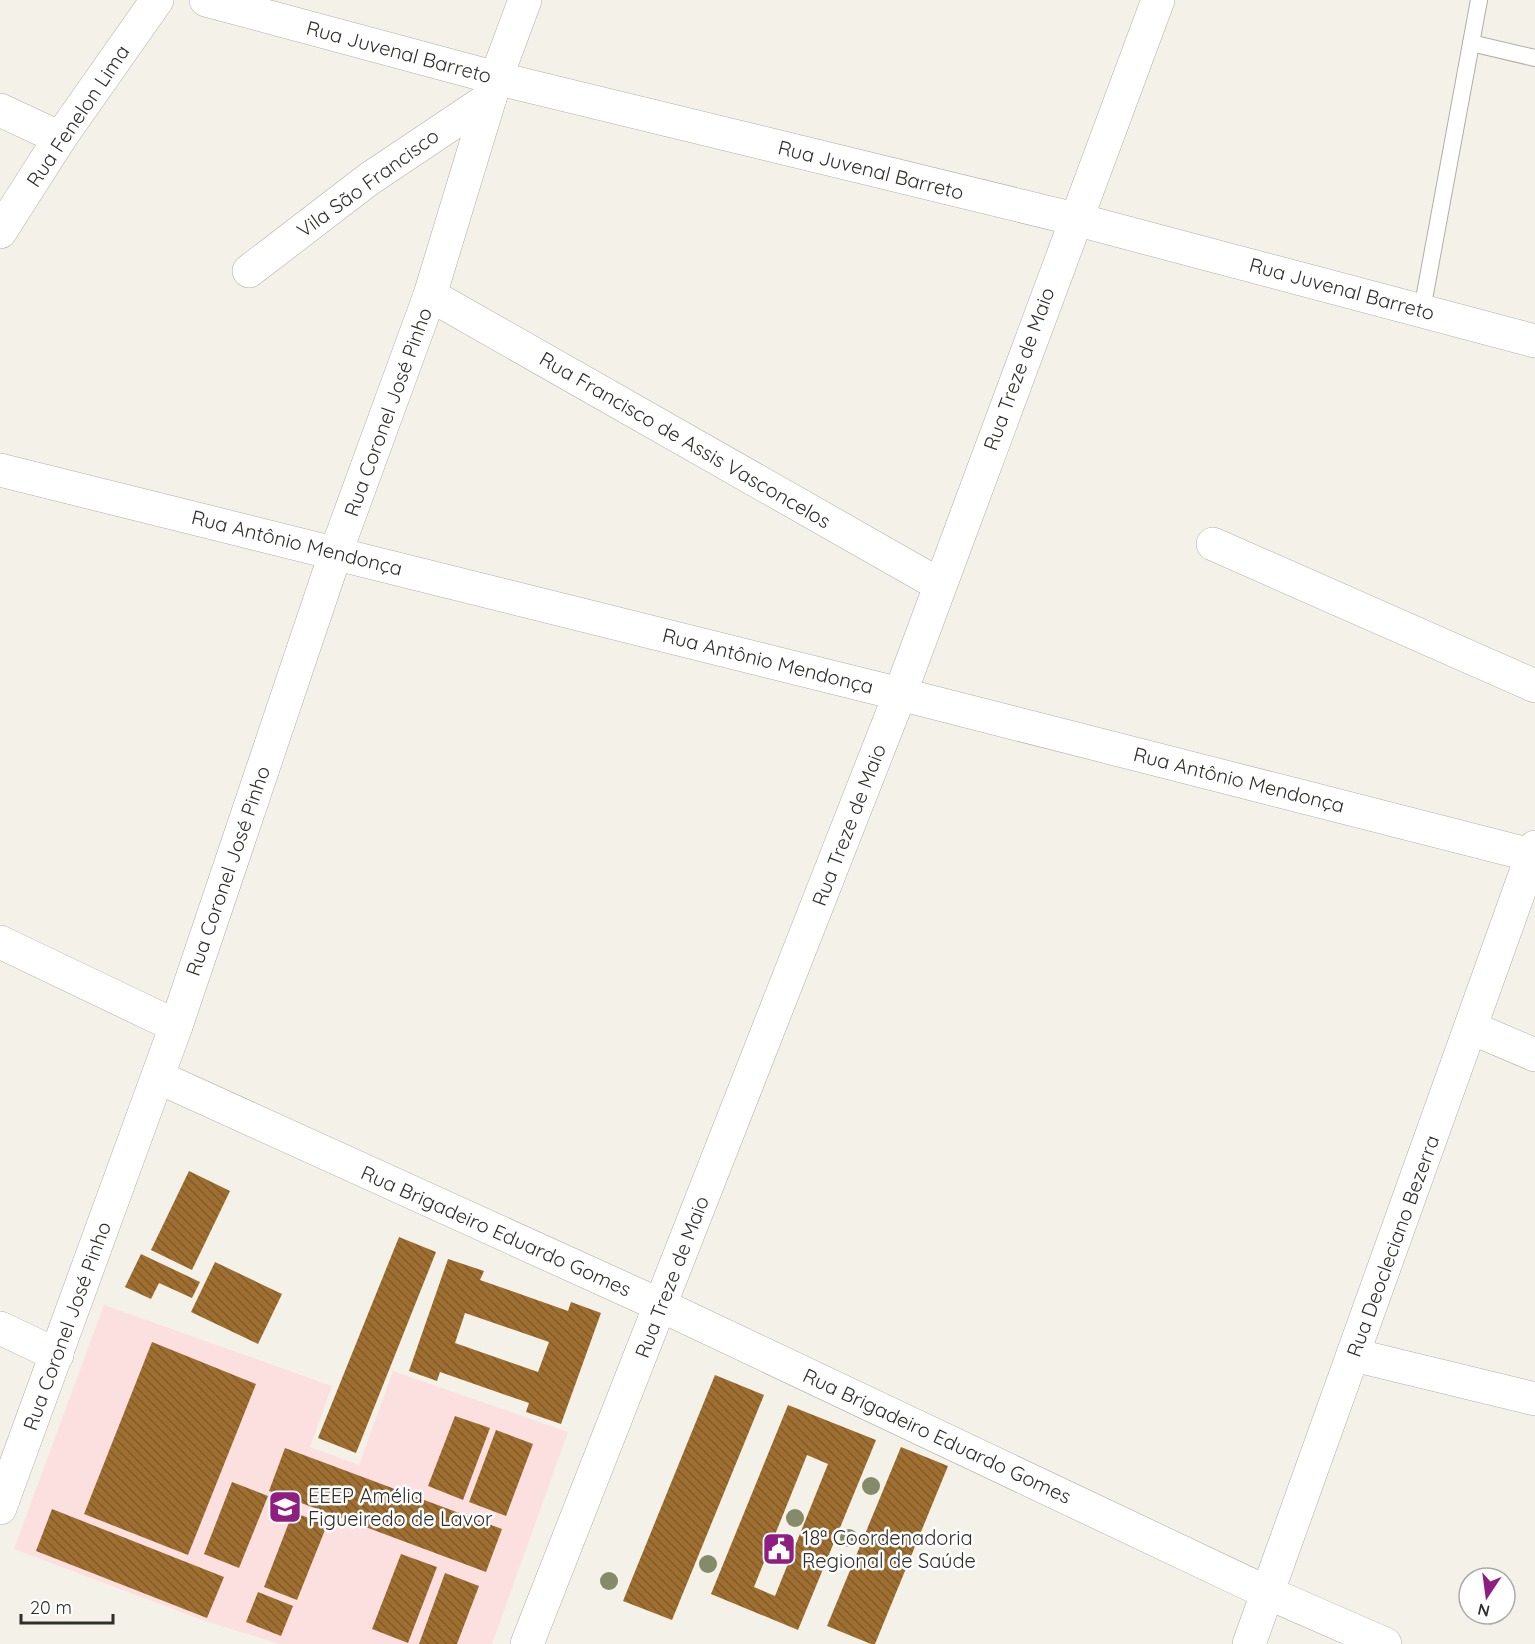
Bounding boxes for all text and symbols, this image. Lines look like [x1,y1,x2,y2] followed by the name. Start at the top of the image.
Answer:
[304,15,494,88] street label: Rua Juvenal Barreto
[21,40,134,192] street label: Rua Fenelon Lima
[292,123,444,242] street label: Vila São Francisco
[776,134,967,205] street label: Rua Juvenal Barreto
[1247,252,1437,325] street label: Rua Juvenal Barreto
[977,284,1060,454] street label: Rua Treze de Maio
[338,304,437,520] street label: Rua Coronel José Pinho
[535,346,835,533] street label: Rua Francisco de Assis Vasconcelos
[189,504,405,581] street label: Rua Antônio Mendonça
[660,622,876,699] street label: Rua Antônio Mendonça
[806,740,891,909] street label: Rua Treze de Maio
[1131,741,1347,818] street label: Rua Antônio Mendonça
[180,763,275,979] street label: Rua Coronel José Pinho
[1341,1131,1444,1360] street label: Rua Deocleciano Bezerra
[357,1159,635,1302] street label: Rua Brigadeiro Eduardo Gomes
[629,1192,714,1361] street label: Rua Treze de Maio
[17,1218,116,1434] street label: Rua Coronel José Pinho
[799,1362,1075,1509] street label: Rua Brigadeiro Eduardo Gomes
[308,1483,493,1531] place label: EEEP Amélia Figueiredo de Lavor
[267,1489,303,1525] school or university icon: EEEP Amélia Figueiredo de Lavor
[802,1525,976,1573] place label: 18ª Coordenadoria Regional de Saúde
[761,1531,797,1567] public building icon: 18ª Coordenadoria Regional de Saúde
[1457,1566,1517,1626] north arrow
[21,1587,112,1625] scale bar
[30,1596,72,1619] text: 20 m
[1476,1600,1492,1622] text: N

